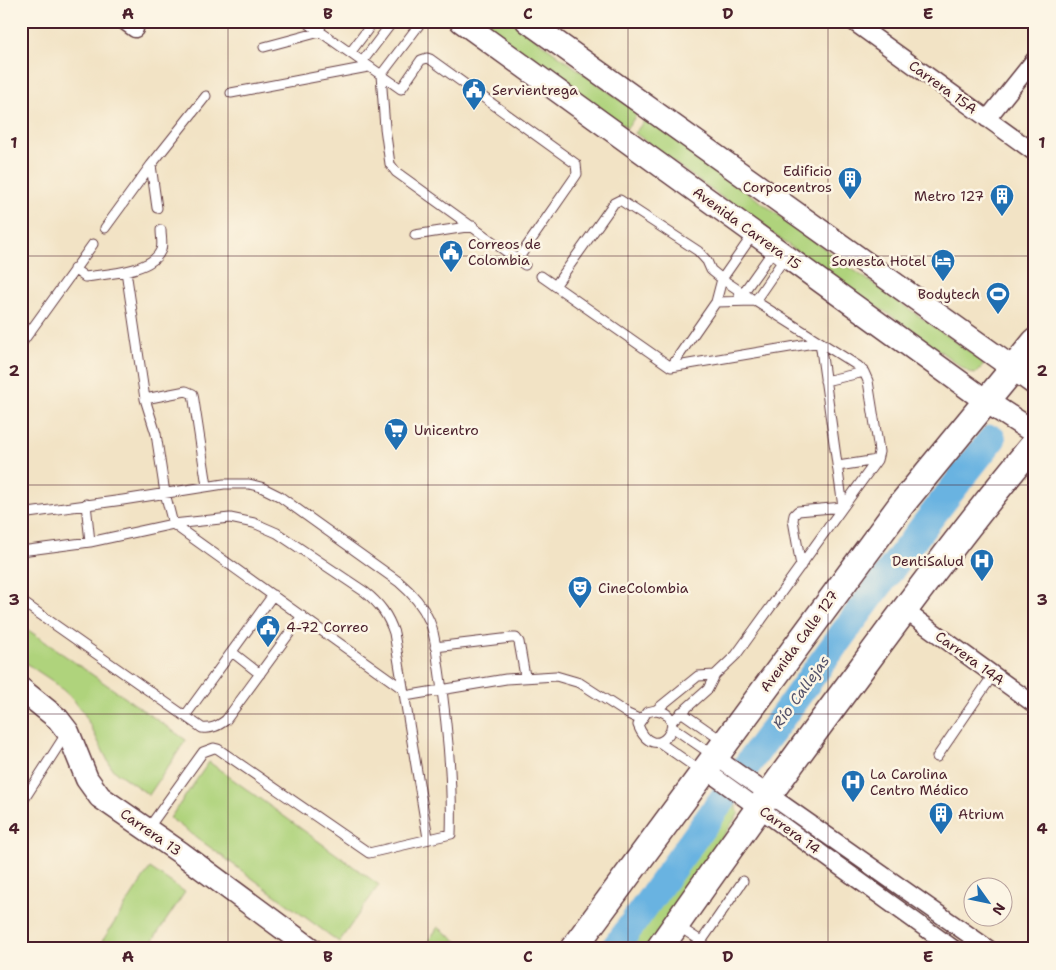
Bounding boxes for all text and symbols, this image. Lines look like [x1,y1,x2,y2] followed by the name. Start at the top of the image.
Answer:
[122,3,134,24] text: A
[323,3,333,24] text: B
[523,3,533,24] text: C
[722,3,734,24] text: D
[923,3,933,24] text: E
[905,56,981,118] street label: Carrera 15A
[461,77,487,111] public building icon: Servientrega
[492,81,578,99] place label: Servientrega
[10,132,18,153] text: 1
[1038,132,1046,153] text: 1
[743,162,832,196] place label: Edificio Corpocentros
[837,166,863,200] building icon: Edificio Corpocentros
[689,183,805,273] street label: Avenida Carrera 15
[989,183,1015,217] building icon: Metro 127
[914,187,984,205] place label: Metro 127
[468,235,541,269] place label: Correos de Colombia
[438,239,464,273] public building icon: Correos de Colombia
[930,248,956,282] hotel icon: Sonesta Hotel
[832,252,927,270] place label: Sonesta Hotel
[985,281,1011,315] sports icon: Bodytech
[918,285,980,303] place label: Bodytech
[8,360,20,381] text: 2
[1036,360,1048,381] text: 2
[383,417,409,451] supermarket icon: Unicentro
[414,421,479,439] place label: Unicentro
[969,548,995,582] hospital icon: DentiSalud
[892,552,964,570] place label: DentiSalud
[567,575,593,609] theatre icon: CineColombia
[598,579,689,597] place label: CineColombia
[756,587,842,695] street label: Avenida Calle 127
[8,589,20,610] text: 3
[1036,589,1048,610] text: 3
[255,614,281,648] public building icon: 4-72 Correo
[286,618,368,636] place label: 4-72 Correo
[932,627,1008,689] street label: Carrera 14A
[768,651,834,733] water label: Río Callejas
[870,765,969,799] place label: La Carolina Centro Médico
[840,769,866,803] hospital icon: La Carolina Centro Médico
[928,801,954,835] building icon: Atrium
[756,802,824,858] street label: Carrera 14
[117,804,185,860] street label: Carrera 13
[958,805,1004,823] place label: Atrium
[8,818,20,839] text: 4
[1036,818,1048,839] text: 4
[964,878,1014,928] north arrow
[988,900,1009,919] text: N
[122,946,134,967] text: A
[323,946,333,967] text: B
[523,946,533,967] text: C
[722,946,734,967] text: D
[923,946,933,967] text: E

